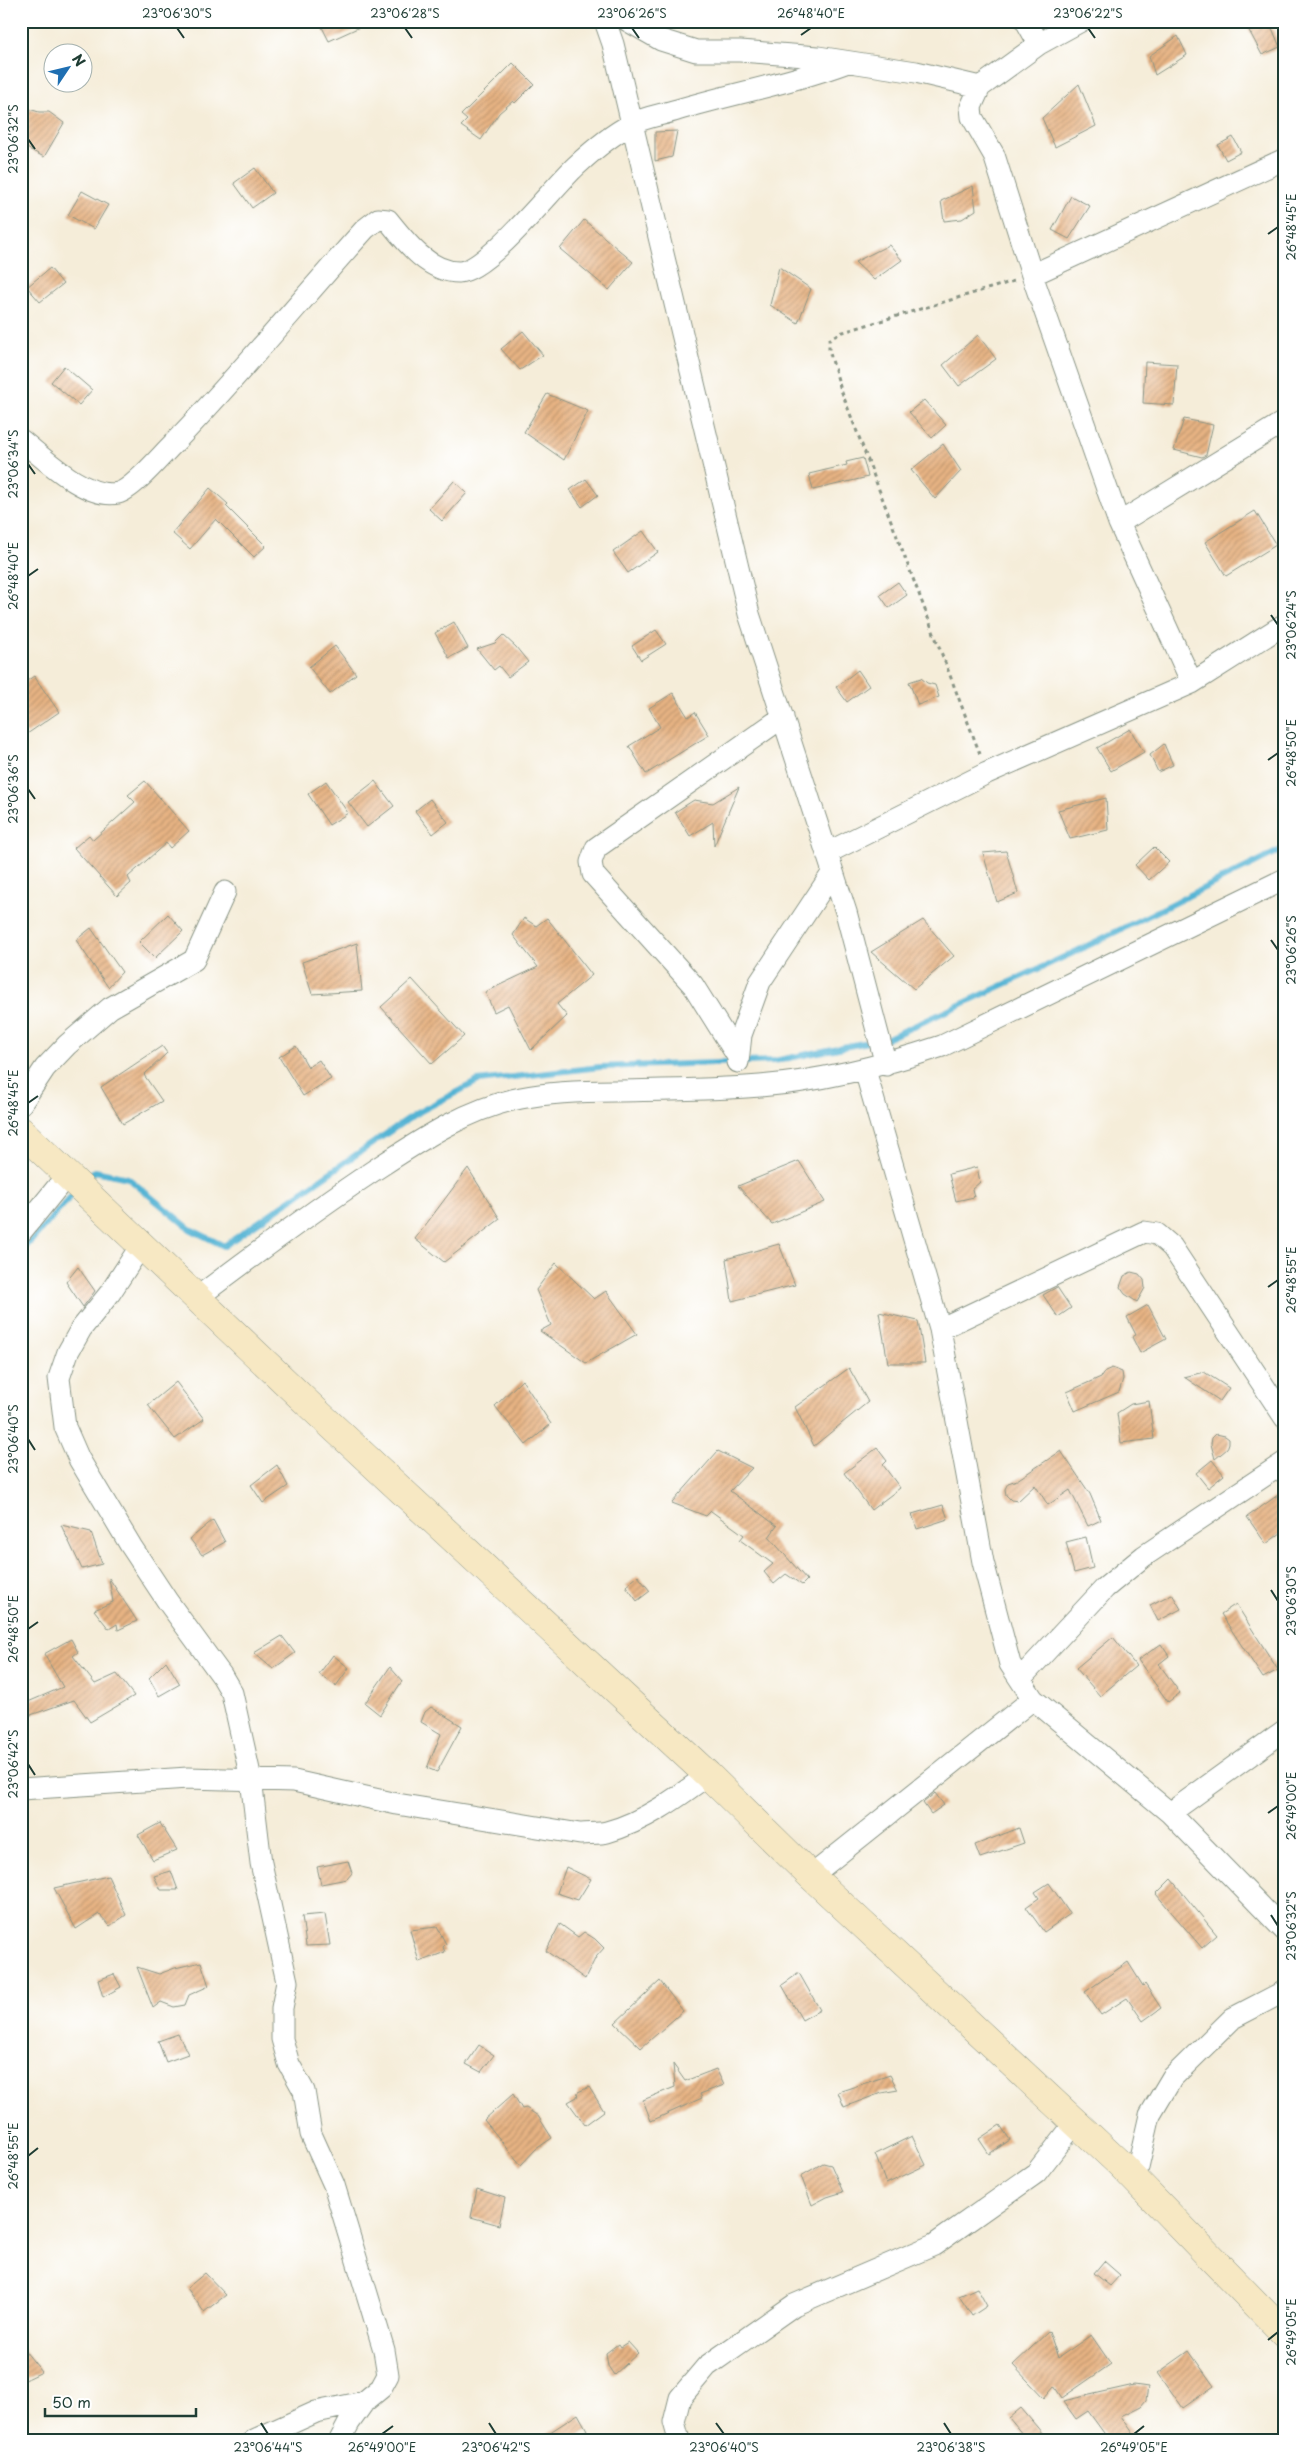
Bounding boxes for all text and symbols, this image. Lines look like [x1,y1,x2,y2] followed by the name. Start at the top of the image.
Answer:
[142,4,212,22] text: 23°06'30"S
[370,4,440,22] text: 23°06'28"S
[597,4,667,22] text: 23°06'26"S
[777,4,845,22] text: 26°48'40"E
[1053,4,1123,22] text: 23°06'22"S
[42,42,92,92] north arrow
[67,50,91,71] text: N
[4,104,22,174] text: 23°06'32"S
[1282,194,1300,261] text: 26°48'45"E
[4,429,22,499] text: 23°06'34"S
[4,542,22,610] text: 26°48'40"E
[1282,590,1300,660] text: 23°06'24"S
[1282,719,1300,787] text: 26°48'50"E
[4,754,22,824] text: 23°06'36"S
[1282,915,1300,985] text: 23°06'26"S
[4,1070,22,1137] text: 26°48'45"E
[1282,1246,1300,1314] text: 26°48'55"E
[4,1404,22,1474] text: 23°06'40"S
[1282,1566,1300,1636] text: 23°06'30"S
[4,1595,22,1663] text: 26°48'50"E
[4,1730,22,1798] text: 23°06'42"S
[1282,1772,1300,1840] text: 26°49'00"E
[1282,1891,1300,1961] text: 23°06'32"S
[4,2122,22,2190] text: 26°48'55"E
[1282,2298,1300,2366] text: 26°49'05"E
[45,2386,196,2418] scale bar
[52,2390,91,2413] text: 50 m
[234,2438,302,2456] text: 23°06'44"S
[348,2438,416,2456] text: 26°49'00"E
[462,2438,530,2456] text: 23°06'42"S
[689,2438,759,2456] text: 23°06'40"S
[917,2438,985,2456] text: 23°06'38"S
[1100,2438,1168,2456] text: 26°49'05"E

